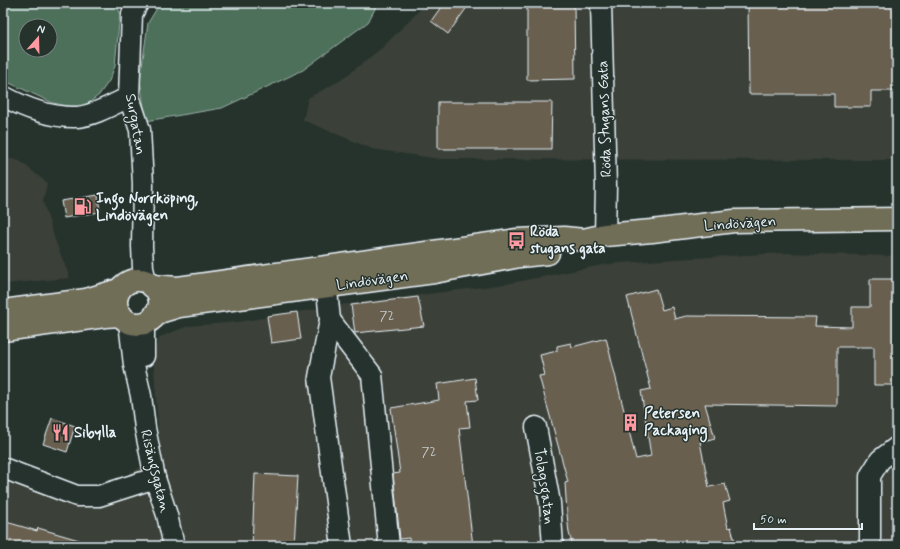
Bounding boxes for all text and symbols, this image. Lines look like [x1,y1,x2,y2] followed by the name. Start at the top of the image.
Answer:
[18,18,58,58] north arrow
[35,22,47,37] text: N
[593,60,617,178] street label: Röda Stugans Gata
[119,92,150,157] street label: Surgatan
[96,189,199,227] place label: Ingo Norrköping, Lindövägen
[73,197,93,217] fuel station icon: Ingo Norrköping, Lindövägen
[703,212,777,236] street label: Lindövägen
[530,222,606,260] place label: Röda stugans gata
[507,230,527,250] bus stop icon: Röda stugans gata
[335,266,409,296] street label: Lindövägen
[380,308,395,325] house number: 72
[644,404,708,443] place label: Petersen Packaging
[621,412,641,432] building icon: Petersen Packaging
[51,422,71,442] restaurant icon: Sibylla
[74,423,117,443] place label: Sibylla
[134,428,175,515] street label: Risängsgatan
[422,444,437,461] house number: 72
[528,447,559,526] street label: Tolagsgatan
[754,505,862,531] scale bar
[760,512,787,528] text: 50 m

